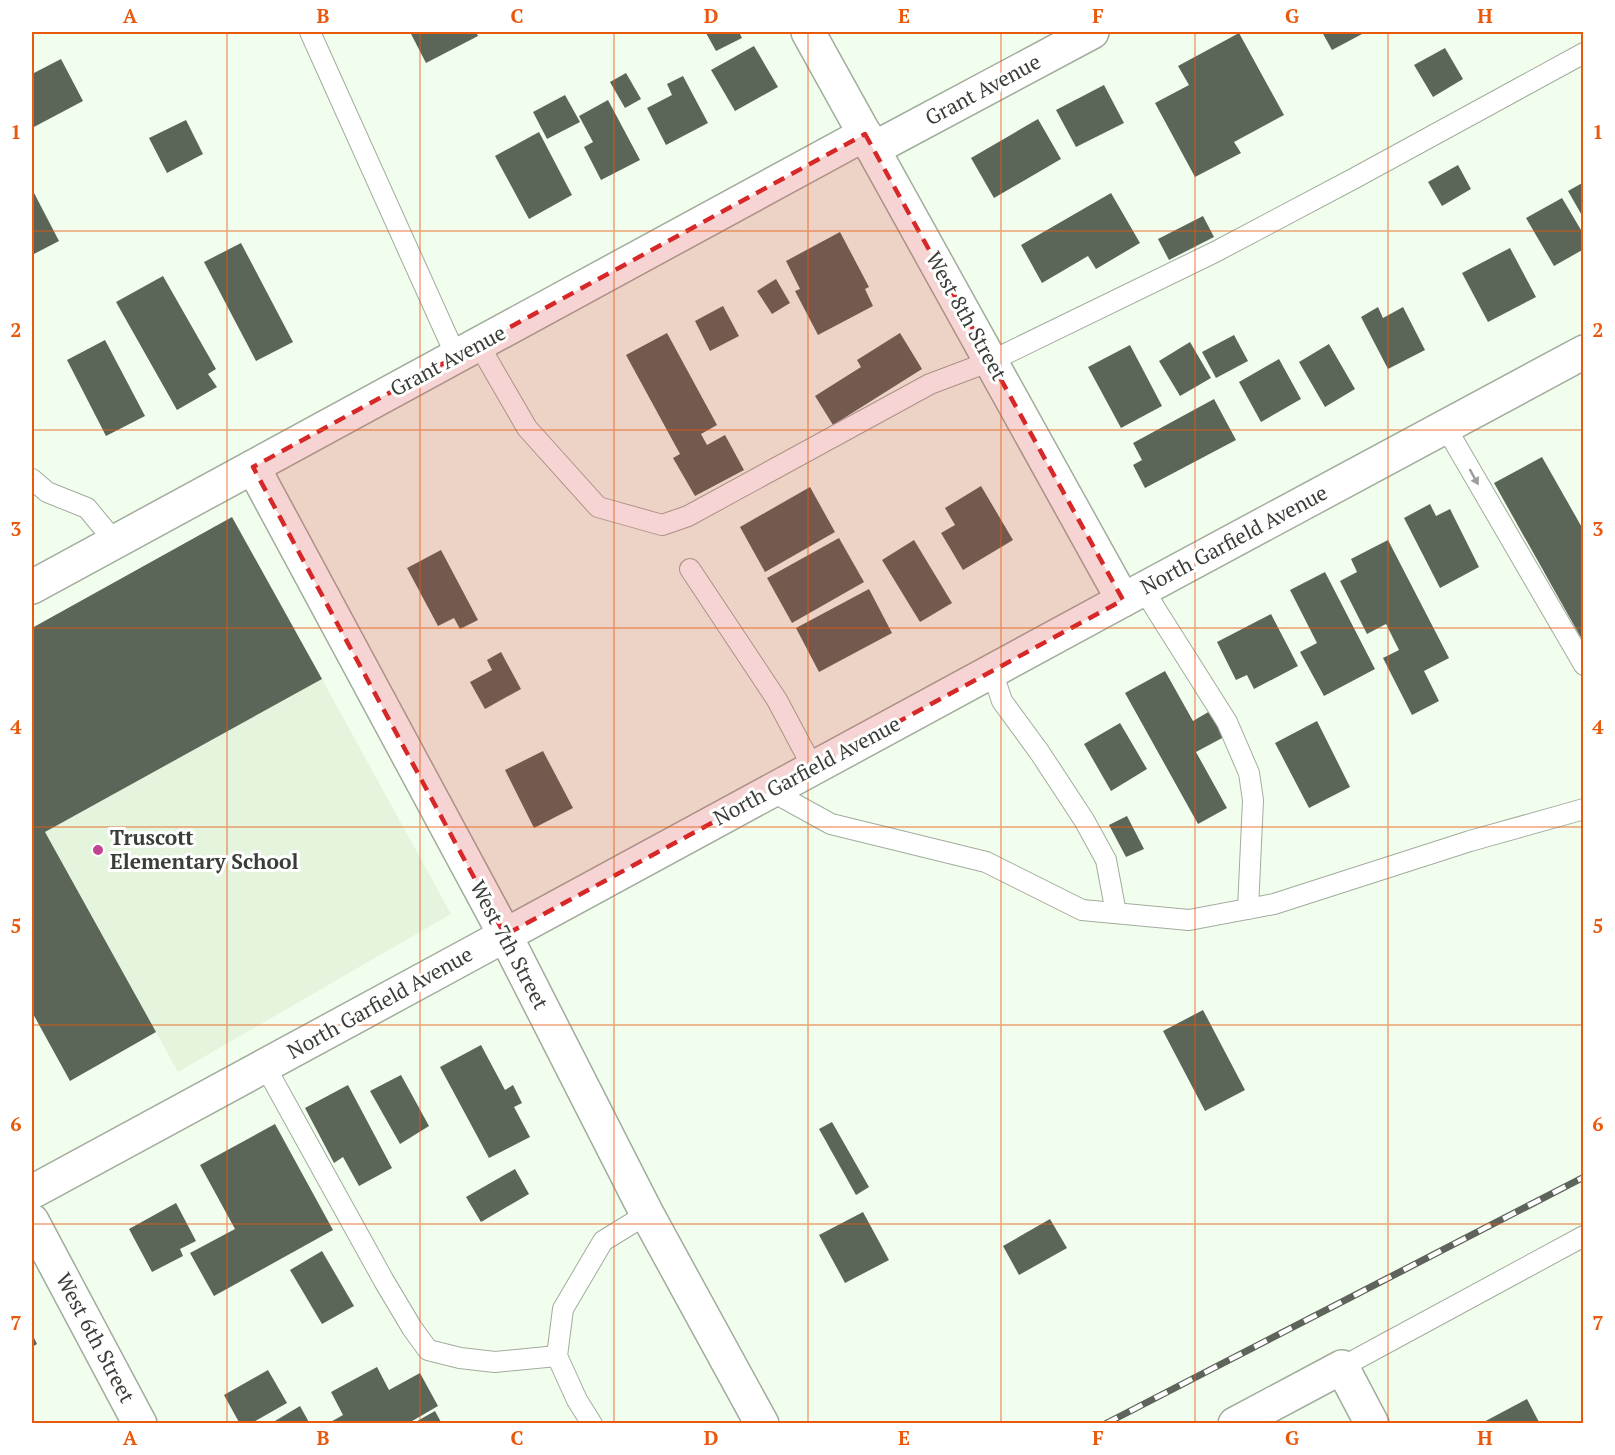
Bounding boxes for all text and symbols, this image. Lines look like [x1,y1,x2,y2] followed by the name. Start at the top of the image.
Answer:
[123,2,138,29] text: A
[317,2,330,29] text: B
[510,2,524,29] text: C
[704,2,718,29] text: D
[898,2,910,29] text: E
[1092,2,1104,29] text: F
[1285,2,1299,29] text: G
[1477,2,1493,29] text: H
[920,47,1045,131] street label: Grant Avenue
[10,118,22,145] text: 1
[1592,118,1604,145] text: 1
[920,246,1014,385] street label: West 8th Street
[10,316,22,343] text: 2
[1592,316,1604,343] text: 2
[385,318,510,402] street label: Grant Avenue
[1469,469,1479,486] one-way arrow
[1135,478,1332,600] street label: North Garfield Avenue
[10,515,22,542] text: 3
[1592,515,1604,542] text: 3
[708,709,905,831] street label: North Garfield Avenue
[10,713,22,740] text: 4
[1592,713,1604,740] text: 4
[110,823,298,875] place label: Truscott Elementary School
[91,843,105,857] marker: Truscott Elementary School
[464,875,556,1014] street label: West 7th Street
[10,912,22,939] text: 5
[1592,912,1604,939] text: 5
[282,939,477,1065] street label: North Garfield Avenue
[10,1110,22,1137] text: 6
[1592,1110,1604,1137] text: 6
[50,1268,142,1408] street label: West 6th Street
[10,1309,22,1336] text: 7
[1592,1309,1604,1336] text: 7
[123,1424,138,1451] text: A
[317,1424,330,1451] text: B
[510,1424,524,1451] text: C
[704,1424,718,1451] text: D
[898,1424,910,1451] text: E
[1092,1424,1104,1451] text: F
[1285,1424,1299,1451] text: G
[1477,1424,1493,1451] text: H

